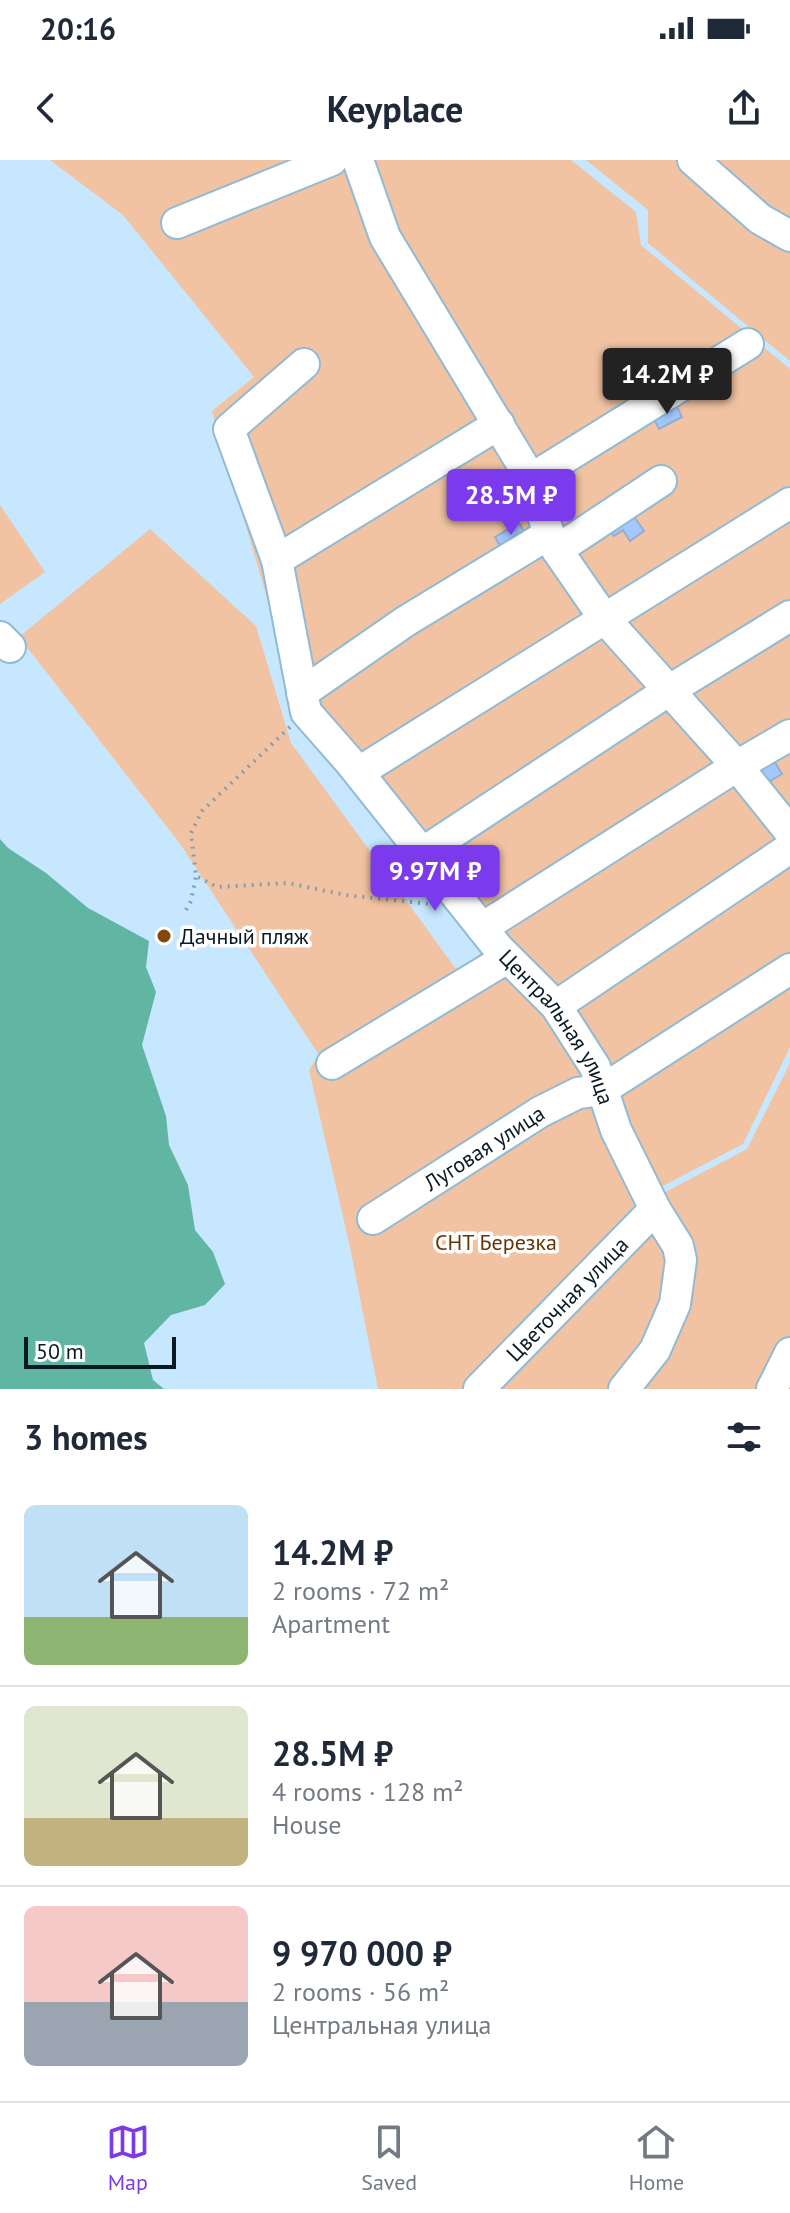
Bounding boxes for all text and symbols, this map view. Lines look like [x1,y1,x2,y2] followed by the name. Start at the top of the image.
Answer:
[40,9,116,48] text: 20:16
[327,85,463,132] text: Keyplace
[24,86,68,130] icon: back
[722,86,766,130] icon: share
[593,348,741,416] pin: 14.2M ₽
[621,357,713,390] text: 14.2M ₽
[437,469,585,537] pin: 28.5M ₽
[465,478,557,511] text: 28.5M ₽
[361,845,509,913] pin: 9.97M ₽
[389,854,481,887] text: 9.97M ₽
[180,922,309,950] place label: Дачный пляж
[155,927,173,945] marker: Дачный пляж
[493,943,621,1108] street label: Центральная улица
[418,1099,550,1197] street label: Луговая улица
[435,1228,557,1256] park label: СНТ Березка
[500,1231,634,1367] street label: Цветочная улица
[24,1333,176,1369] scale bar
[36,1337,84,1365] text: 50 m
[24,1415,148,1459] text: 3 homes
[722,1415,766,1459] icon: filters
[272,1530,393,1574] text: 14.2M ₽
[88,1537,184,1633] icon: home
[272,1574,449,1607] text: 2 rooms · 72 m²
[272,1607,390,1640] text: Apartment
[272,1731,393,1775] text: 28.5M ₽
[88,1738,184,1834] icon: home
[272,1775,464,1808] text: 4 rooms · 128 m²
[272,1808,342,1841] text: House
[272,1931,452,1975] text: 9 970 000 ₽
[88,1938,184,2034] icon: home
[272,1975,449,2008] text: 2 rooms · 56 m²
[272,2008,491,2041] text: Центральная улица
[106,2120,150,2196] tab: Map
[361,2120,417,2196] tab: Saved
[629,2120,684,2196] tab: Home

